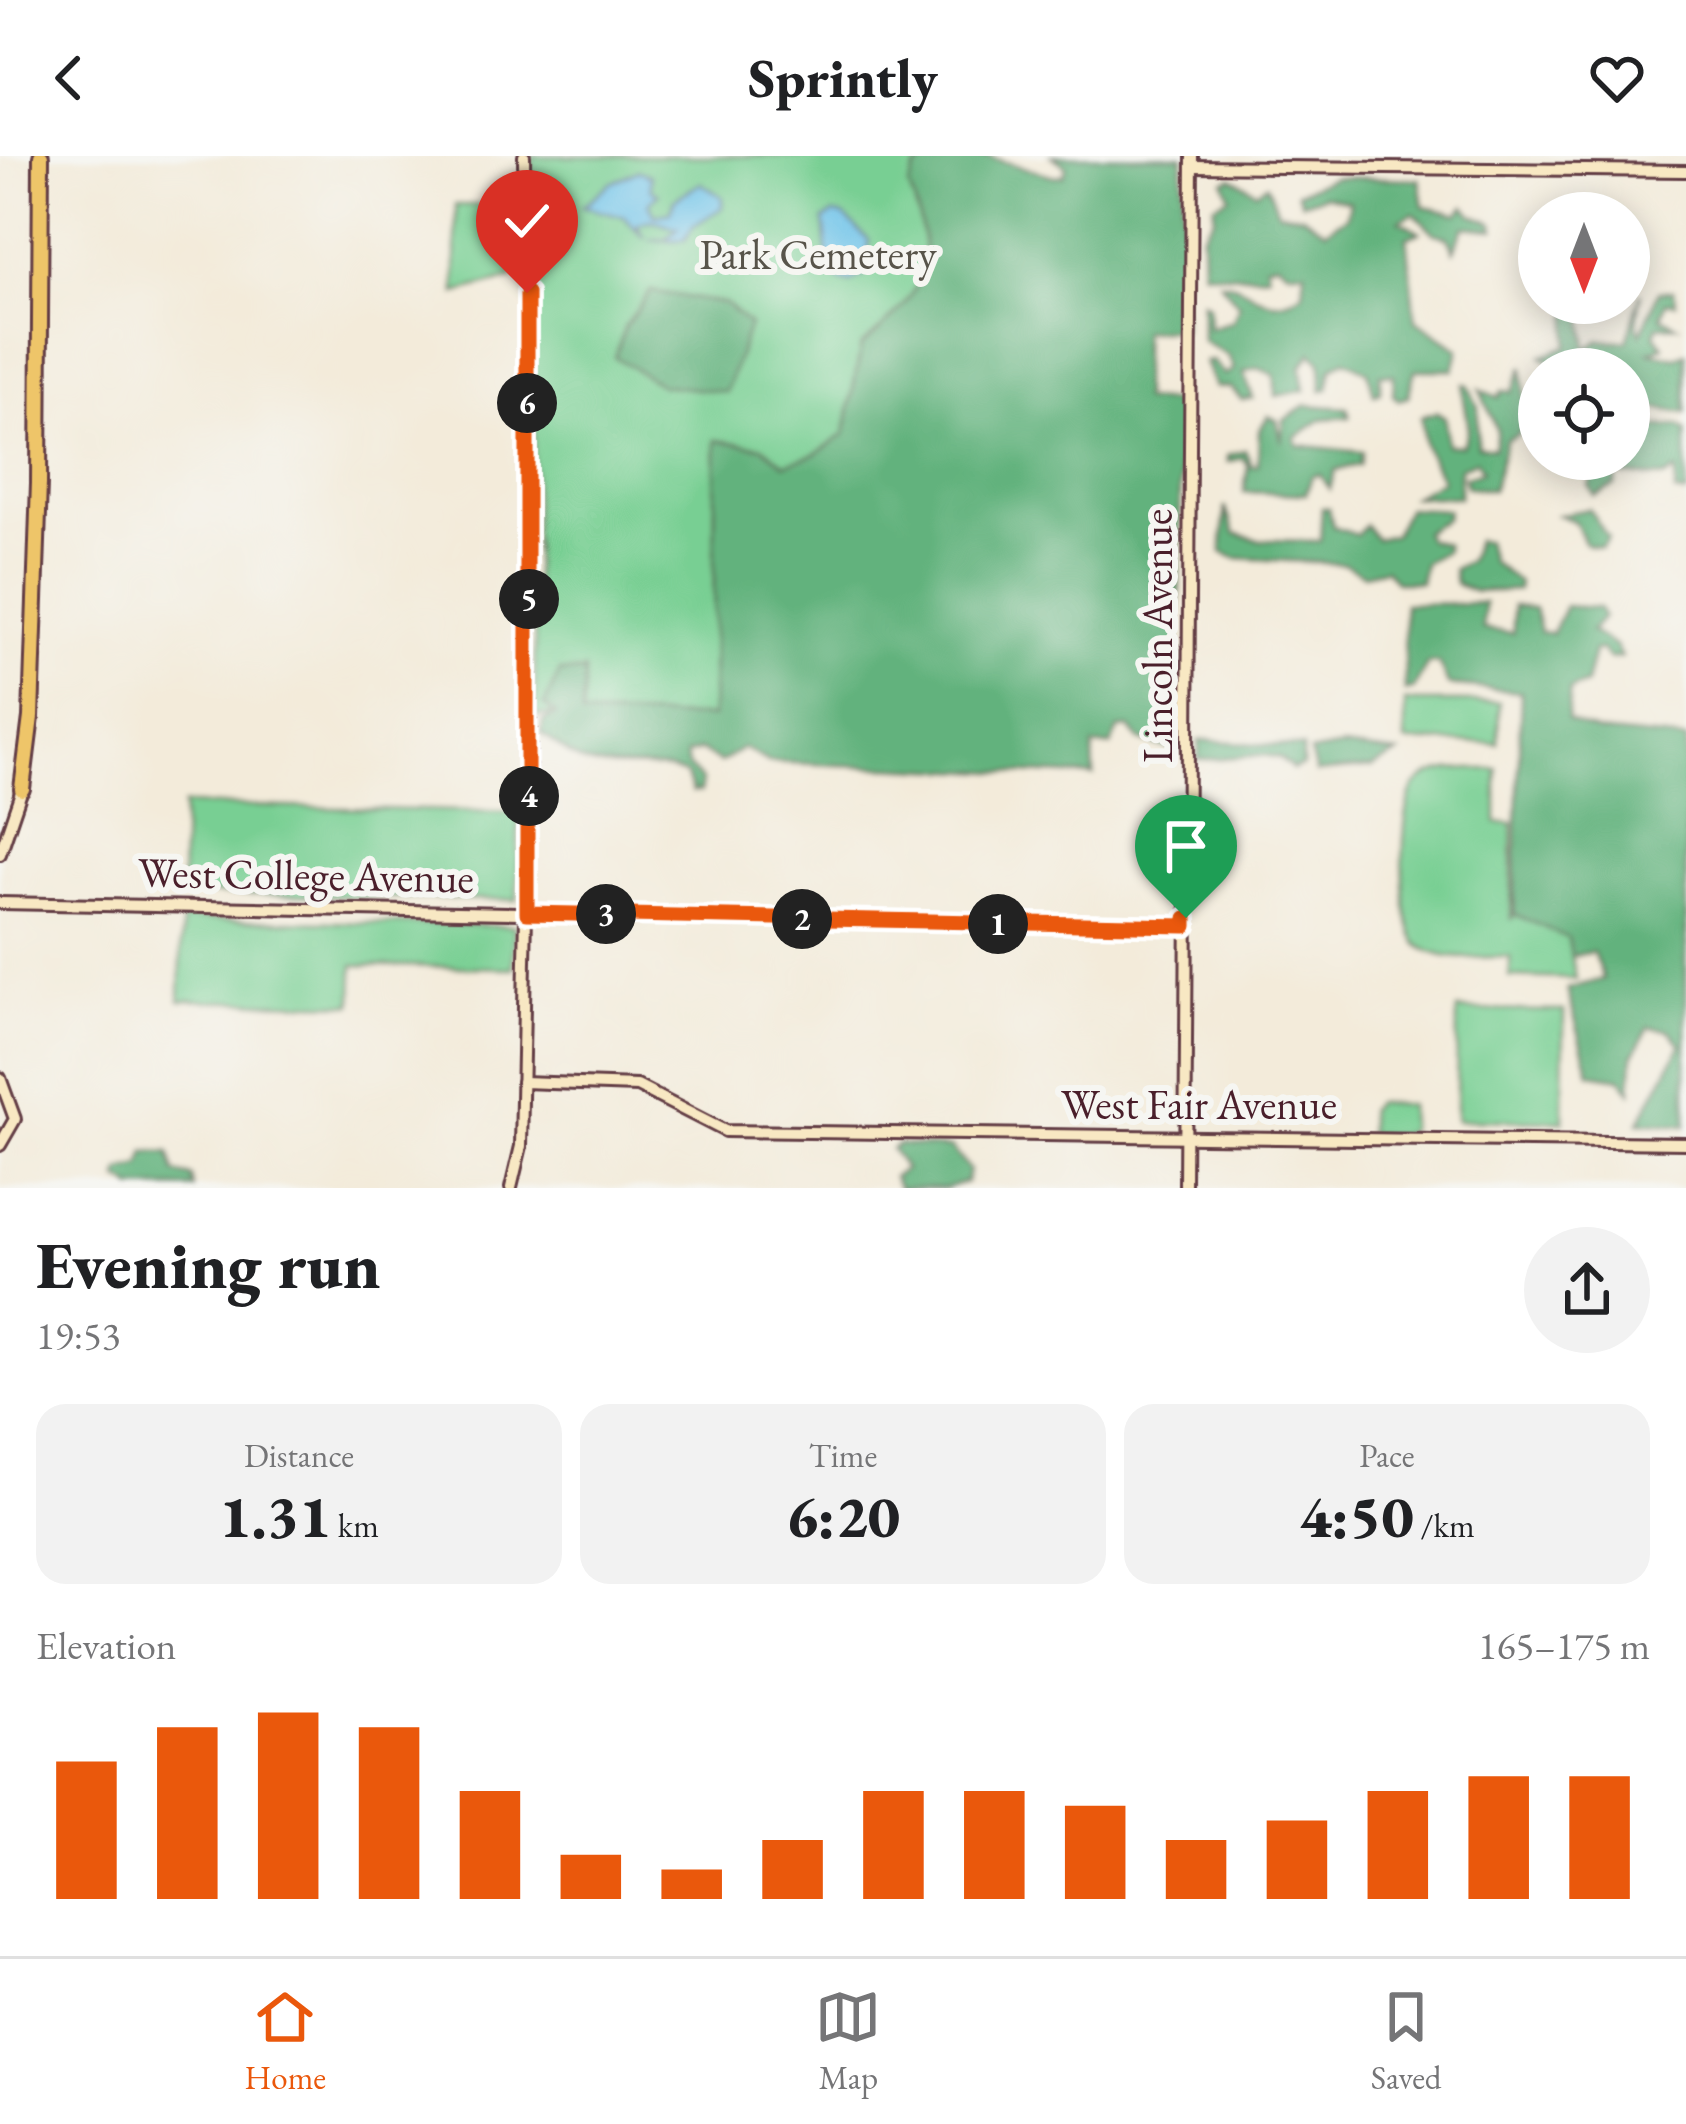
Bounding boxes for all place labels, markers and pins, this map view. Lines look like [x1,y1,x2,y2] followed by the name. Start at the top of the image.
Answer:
[476,170,578,293] pin
[497,373,557,433] pin: 6
[499,569,559,629] pin: 5
[499,766,559,826] pin: 4
[1135,795,1237,918] pin
[576,884,636,944] pin: 3
[772,889,832,949] pin: 2
[968,894,1028,954] pin: 1

